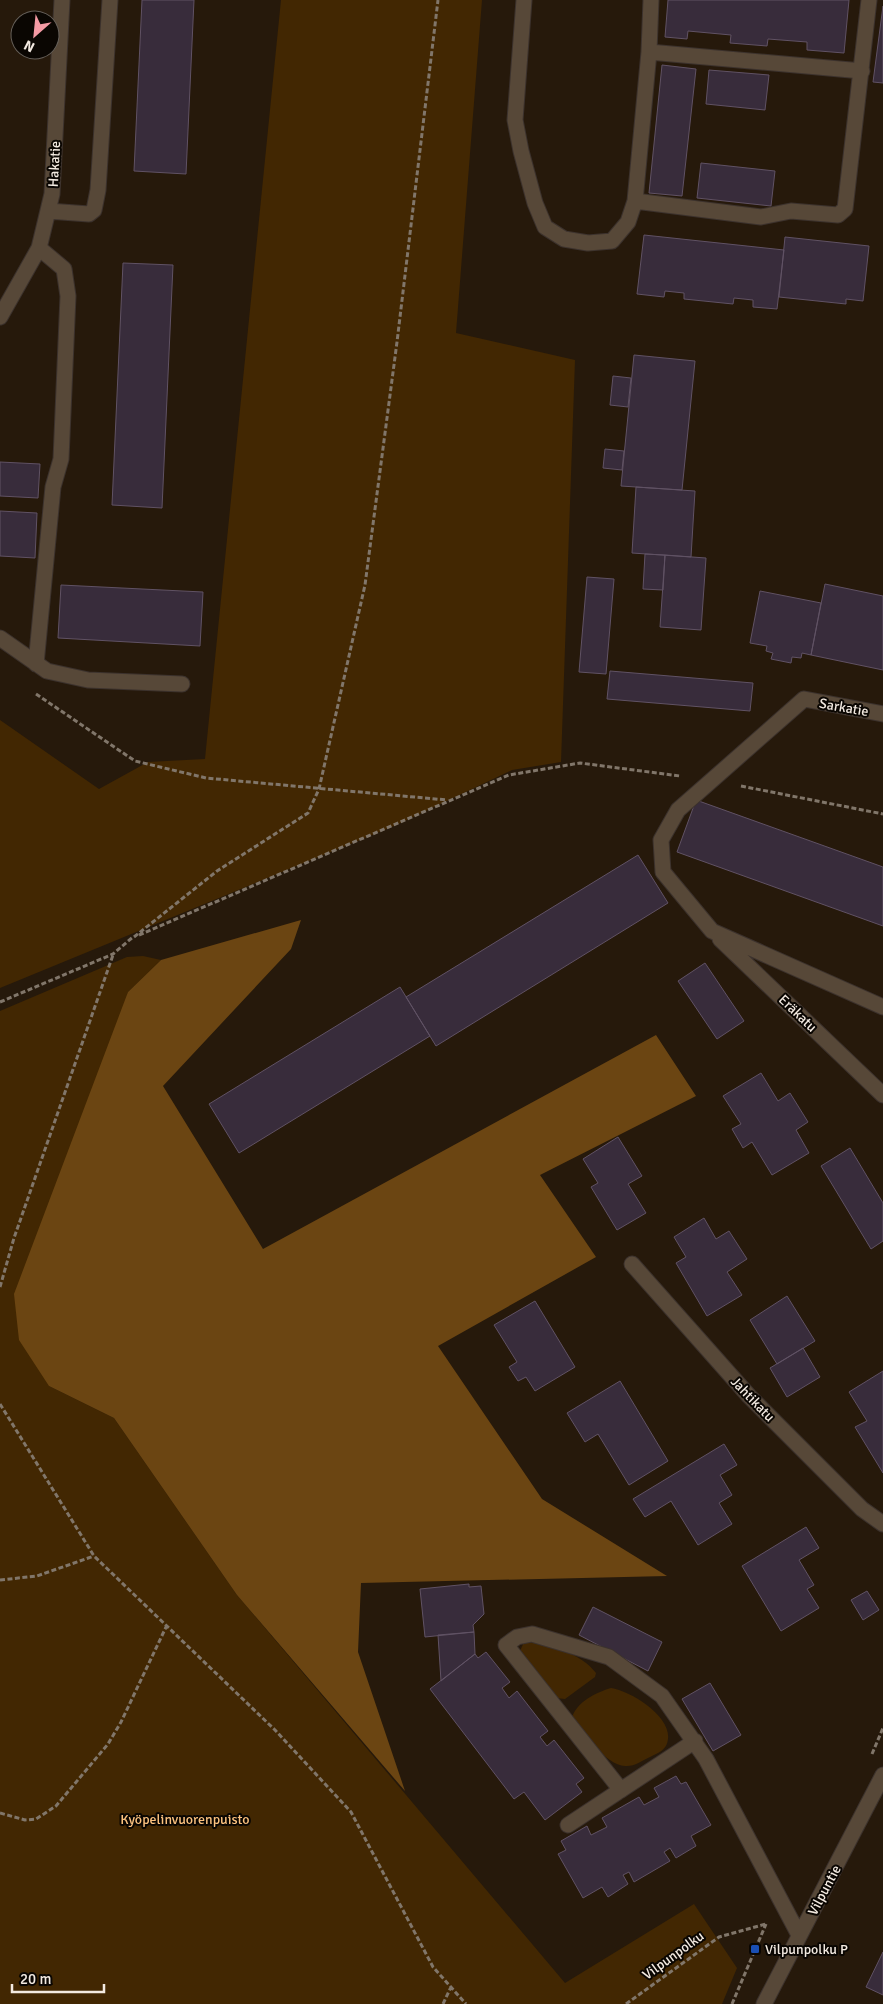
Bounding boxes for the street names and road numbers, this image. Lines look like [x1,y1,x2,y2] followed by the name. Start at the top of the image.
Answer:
[45,140,64,188] street label: Hakatie
[818,695,870,720] street label: Sarkatie
[775,991,820,1036] street label: Eräkatu
[727,1373,778,1425] street label: Jahtikatu
[804,1862,845,1918] street label: Vilpuntie
[639,1927,707,1983] street label: Vilpunpolku

